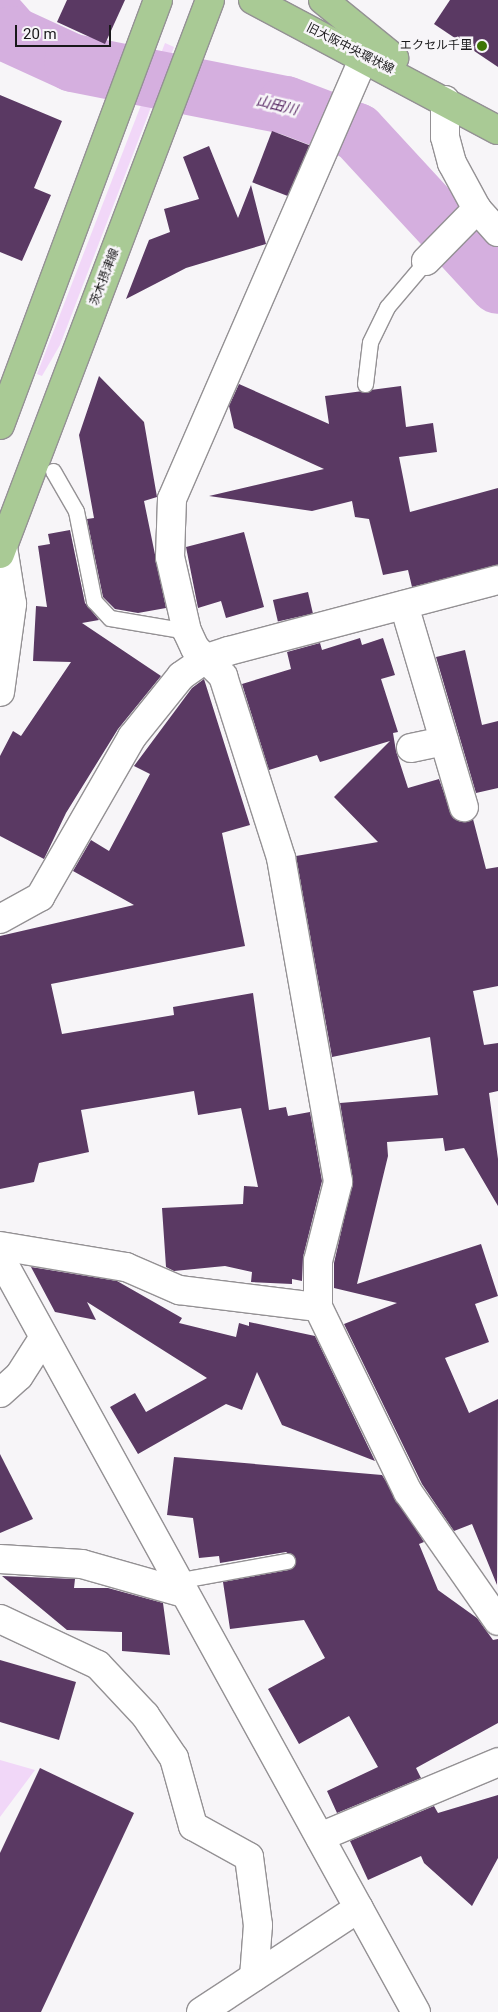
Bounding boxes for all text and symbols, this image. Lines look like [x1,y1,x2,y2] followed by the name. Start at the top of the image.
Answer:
[18,15,114,47] scale bar
[304,21,396,77] street label: 旧大阪中央環状線
[23,25,57,43] text: 20 m
[400,39,472,53] place label: エクセル千里
[476,40,488,52] marker: エクセル千里
[255,92,299,118] water label: 山田川
[88,246,122,308] street label: 茨木摂津線

